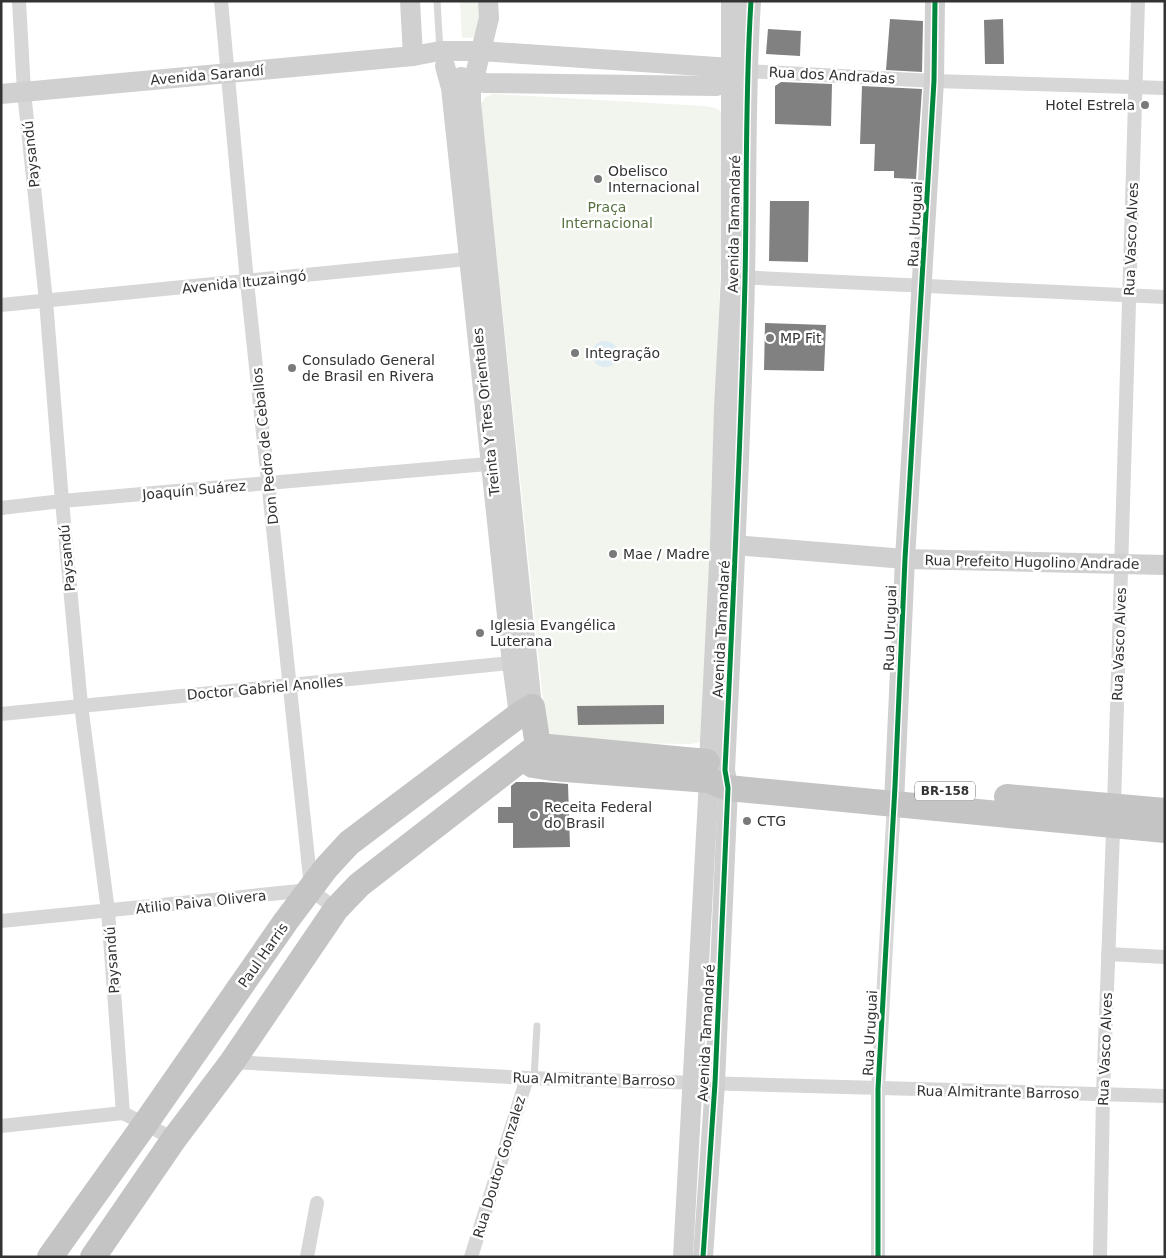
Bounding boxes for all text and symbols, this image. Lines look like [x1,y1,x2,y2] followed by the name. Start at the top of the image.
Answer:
[150,62,265,88] street label: Avenida Sarandí
[768,64,896,86] street label: Rua dos Andradas
[1045,97,1135,113] place label: Hotel Estrela
[1139,99,1151,111] marker: Hotel Estrela
[20,120,42,188] street label: Paysandú
[725,155,743,293] street label: Avenida Tamandaré
[608,163,700,195] place label: Obelisco Internacional
[592,173,604,185] marker: Obelisco Internacional
[905,181,925,267] street label: Rua Uruguai
[1121,182,1141,296] street label: Rua Vasco Alves
[561,199,653,231] park label: Praça Internacional
[181,268,307,296] street label: Avenida Ituzaingó
[469,327,503,498] street label: Treinta Y Tres Orientales
[780,330,822,346] place label: MP Fit
[764,332,776,344] marker: MP Fit
[585,345,660,361] place label: Integração
[569,347,581,359] marker: Integração
[302,352,435,384] place label: Consulado General de Brasil en Rivera
[286,362,298,374] marker: Consulado General de Brasil en Rivera
[249,367,281,525] street label: Don Pedro de Ceballos
[141,477,246,503] street label: Joaquín Suárez
[56,524,78,592] street label: Paysandú
[623,546,710,562] place label: Mae / Madre
[607,548,619,560] marker: Mae / Madre
[924,552,1140,572] street label: Rua Prefeito Hugolino Andrade
[709,560,733,698] street label: Avenida Tamandaré
[881,585,899,671] street label: Rua Uruguai
[1109,587,1129,701] street label: Rua Vasco Alves
[490,617,616,649] place label: Iglesia Evangélica Luterana
[474,627,486,639] marker: Iglesia Evangélica Luterana
[186,673,344,703] street label: Doctor Gabriel Anolles
[915,781,975,800] road number: BR-158
[544,799,652,831] place label: Receita Federal do Brasil
[528,809,540,821] marker: Receita Federal do Brasil
[757,813,786,829] place label: CTG
[741,815,753,827] marker: CTG
[135,887,267,917] street label: Atilio Paiva Olivera
[235,920,291,990] street label: Paul Harris
[102,926,122,994] street label: Paysandú
[694,964,718,1102] street label: Avenida Tamandaré
[860,990,880,1076] street label: Rua Uruguai
[1095,992,1115,1106] street label: Rua Vasco Alves
[512,1070,676,1088] street label: Rua Almitrante Barroso
[916,1083,1080,1101] street label: Rua Almitrante Barroso
[470,1094,528,1240] street label: Rua Doutor Gonzalez

